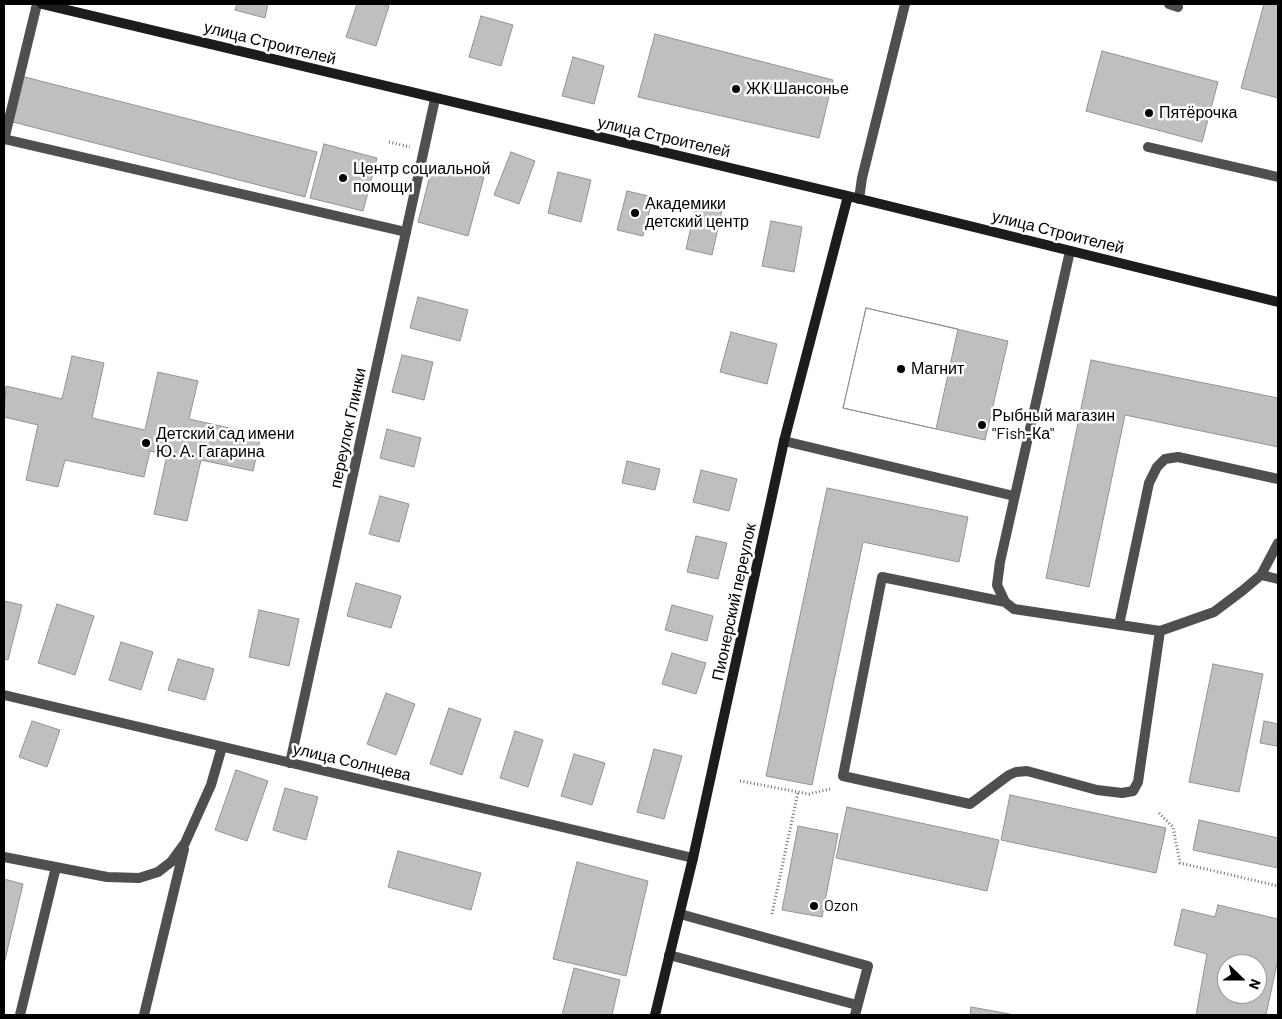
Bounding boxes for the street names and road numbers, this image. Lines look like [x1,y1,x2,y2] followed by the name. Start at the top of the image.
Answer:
[202,17,338,69] street label: улица Строителей
[596,112,732,162] street label: улица Строителей
[990,206,1126,258] street label: улица Строителей
[326,366,370,490] street label: переулок Глинки
[708,522,760,682] street label: Пионерский переулок
[291,739,413,785] street label: улица Солнцева

